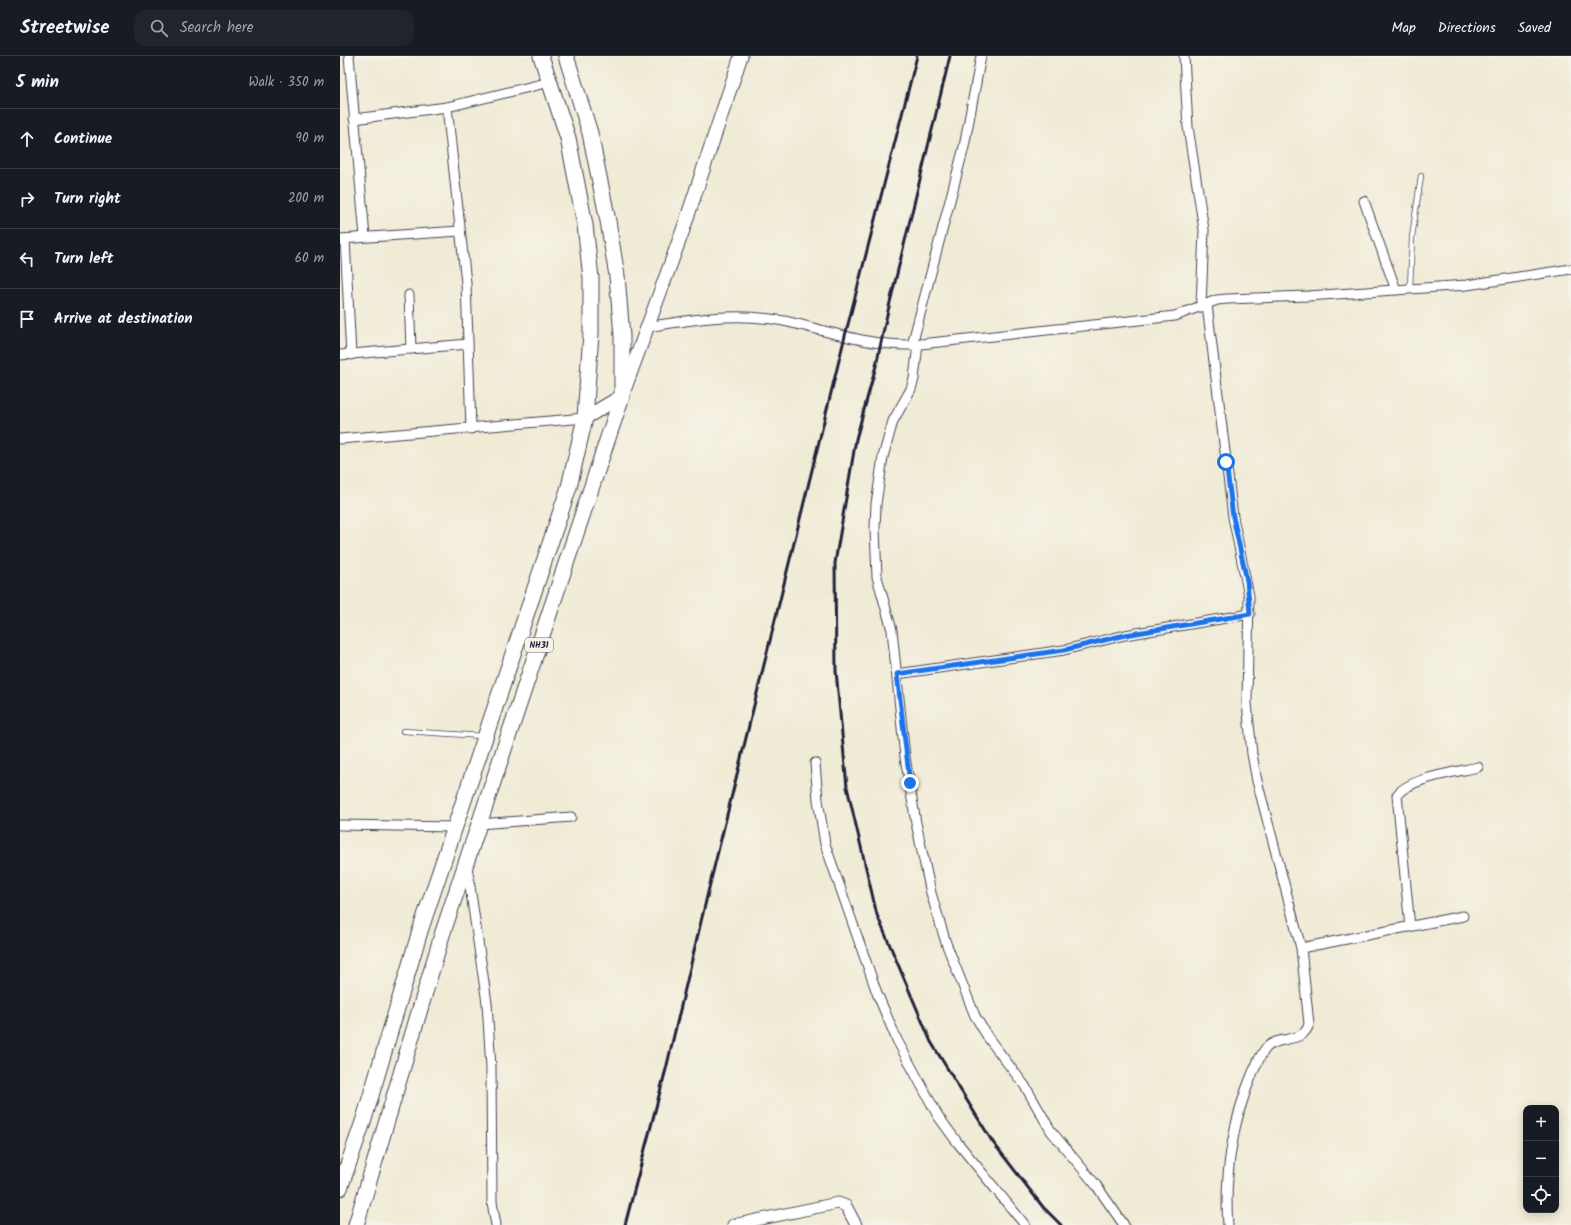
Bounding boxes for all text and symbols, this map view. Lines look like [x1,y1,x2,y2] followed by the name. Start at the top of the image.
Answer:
[134,10,414,46] search box
[20,13,110,43] text: Streetwise
[180,16,254,40] text: Search here
[148,17,170,39] icon: search
[1391,17,1416,39] text: Map
[1438,17,1496,39] text: Directions
[1518,17,1551,39] text: Saved
[16,69,59,96] text: 5 min
[248,72,324,93] text: Walk · 350 m
[54,127,112,151] text: Continue
[16,128,38,150] icon: ahead
[296,128,324,149] text: 90 m
[54,187,121,211] text: Turn right
[16,188,38,210] icon: right
[288,188,324,209] text: 200 m
[54,247,114,271] text: Turn left
[16,248,38,270] icon: left
[295,248,324,269] text: 60 m
[54,307,193,331] text: Arrive at destination
[16,308,38,330] icon: arrive
[1217,453,1235,471] route start
[525,638,553,652] road number: NH31
[901,774,919,792] route end
[1523,1105,1559,1213] map controls
[1523,1105,1559,1141] button: +
[1523,1141,1559,1177] button: −
[1523,1177,1559,1213] button: locate

